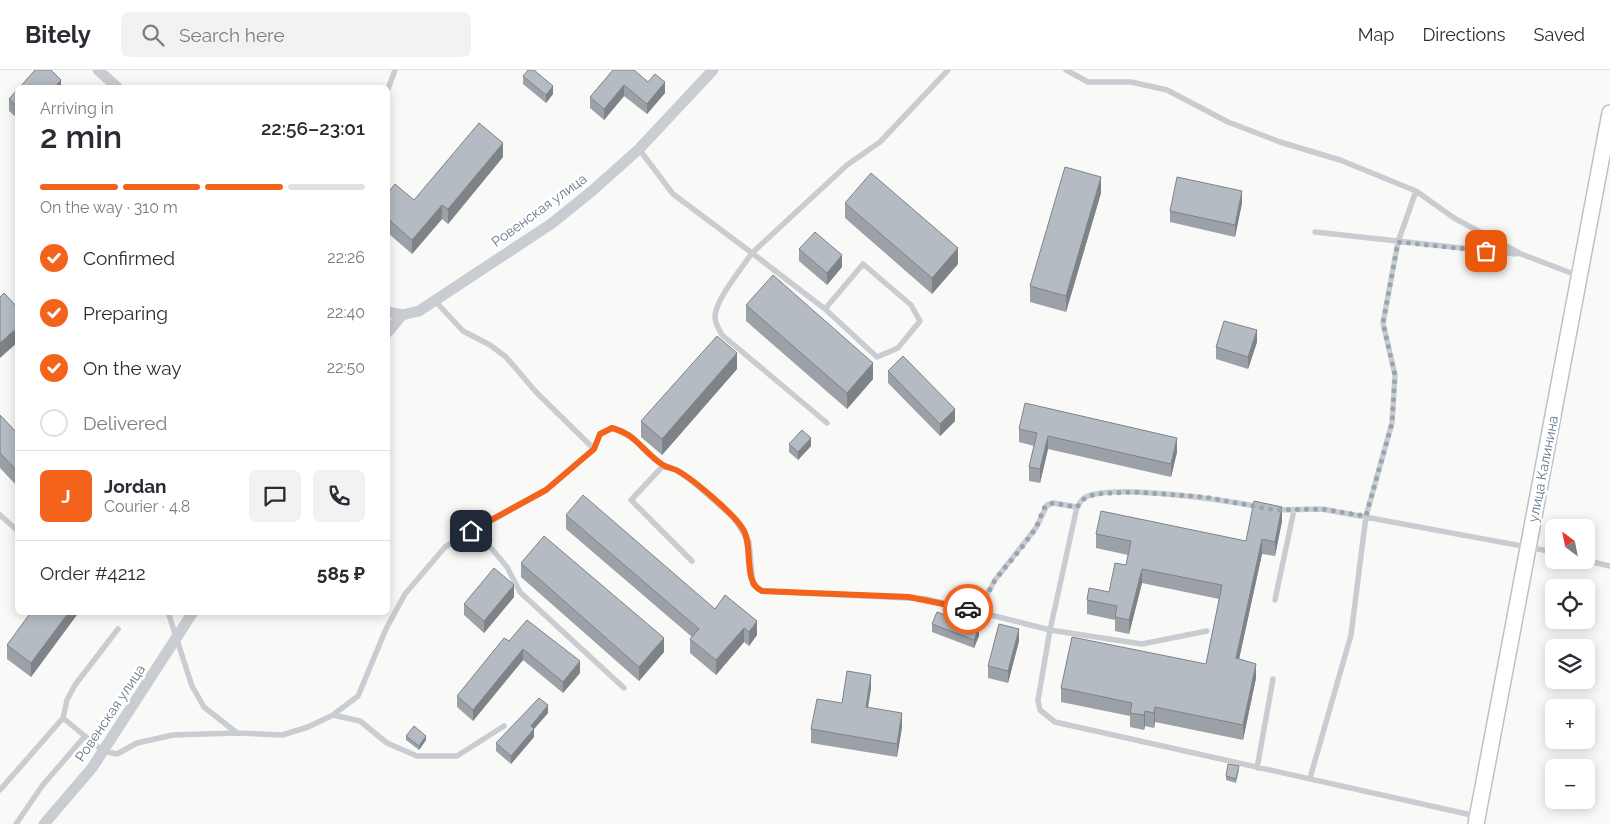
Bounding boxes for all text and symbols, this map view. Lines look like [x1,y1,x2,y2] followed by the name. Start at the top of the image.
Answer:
[121,12,471,57] search box
[25,20,91,49] text: Bitely
[139,21,167,49] icon: search
[179,24,285,46] text: Search here
[1358,24,1394,45] text: Map
[1422,24,1506,45] text: Directions
[1534,24,1585,45] text: Saved
[40,99,114,118] text: Arriving in
[261,117,365,139] text: 22:56–23:01
[40,118,122,155] text: 2 min
[488,170,590,250] street label: Ровенская улица
[40,198,178,217] text: On the way · 310 m
[1465,230,1507,272] pin
[1472,237,1500,265] icon: bag
[40,244,68,272] icon: check
[83,247,175,269] text: Confirmed
[327,248,365,267] text: 22:26
[40,299,68,327] icon: check
[83,302,168,324] text: Preparing
[327,303,365,322] text: 22:40
[40,354,68,382] icon: check
[83,357,182,379] text: On the way
[327,358,365,377] text: 22:50
[83,412,167,434] text: Delivered
[1525,414,1561,524] street label: улица Калинина
[249,470,301,522] button: chat
[313,470,365,522] button: phone
[104,475,167,497] text: Jordan
[61,485,71,507] text: J
[104,497,190,516] text: Courier · 4.8
[450,510,492,552] pin
[457,517,485,545] icon: home
[1545,519,1595,569] north arrow
[1545,519,1595,809] map controls
[40,562,146,584] text: Order #4212
[317,562,365,584] text: 585 ₽
[1545,579,1595,629] button: locate
[943,584,993,634] courier
[954,595,982,623] icon: car
[1545,639,1595,689] button: layers
[72,661,148,765] street label: Ровенская улица
[1545,699,1595,749] button: +
[1545,759,1595,809] button: −

